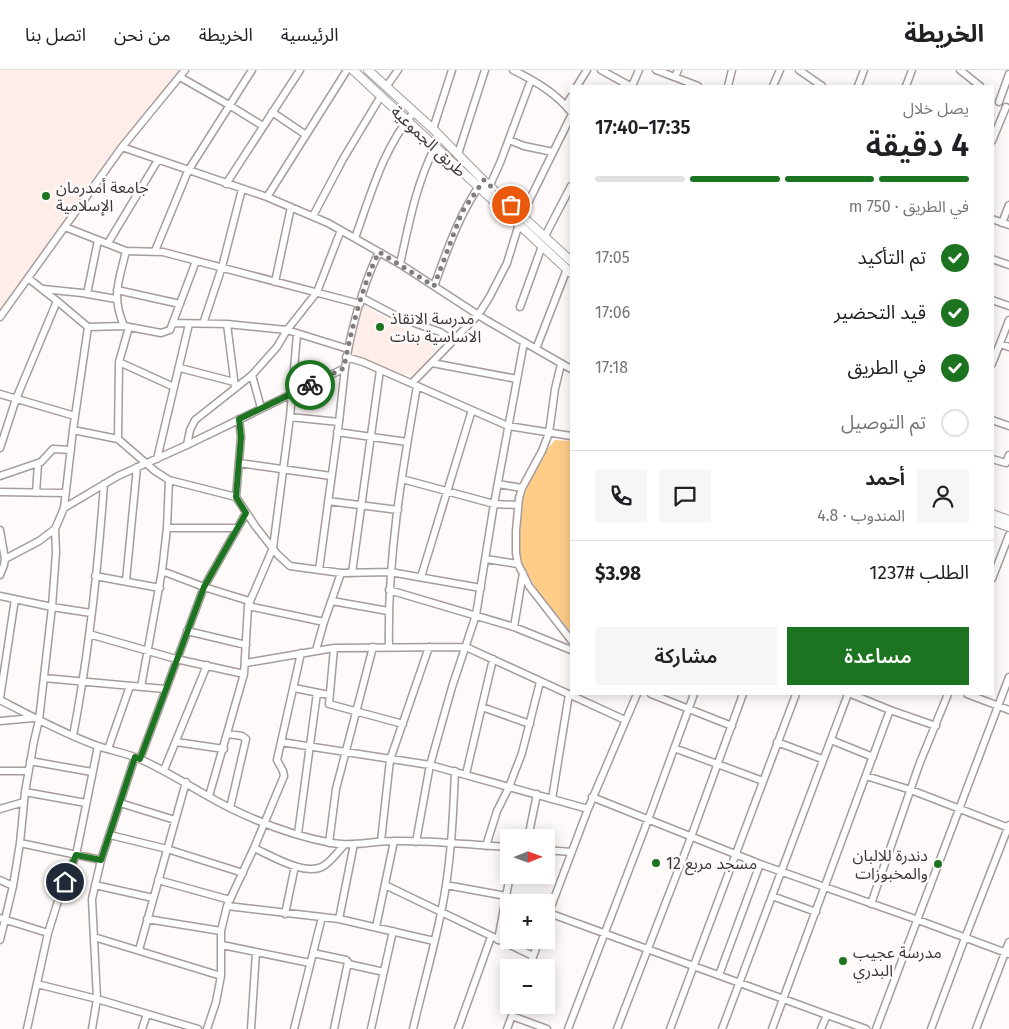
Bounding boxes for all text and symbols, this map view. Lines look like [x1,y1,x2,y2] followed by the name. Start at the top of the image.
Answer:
[904,20,984,48] text: الخريطة
[25,24,86,46] text: اتصل بنا
[114,24,171,46] text: من نحن
[199,24,253,46] text: الخريطة
[281,24,339,46] text: الرئيسية
[903,99,969,118] text: يصل خلال
[387,102,470,182] street label: طريق الجموعية
[595,116,690,139] text: 17:35–17:40
[866,126,969,164] text: 4 دقيقة
[56,178,149,216] place label: جامعة أمدرمان الإسلامية
[490,184,532,226] pin
[40,190,52,202] marker: جامعة أمدرمان الإسلامية
[497,191,525,219] icon: bag
[849,197,969,216] text: في الطريق · 750 m
[941,244,969,272] icon: check
[858,246,926,269] text: تم التأكيد
[595,248,630,267] text: 17:05
[941,299,969,327] icon: check
[834,301,926,324] text: قيد التحضير
[595,303,630,322] text: 17:06
[390,309,481,346] place label: مدرسة الانقاذ الاساسية بنات
[374,321,386,333] marker: مدرسة الانقاذ الاساسية بنات
[941,354,969,382] icon: check
[848,356,926,379] text: في الطريق
[595,358,628,377] text: 17:18
[285,360,335,410] courier
[296,371,324,399] icon: bike
[841,411,926,434] text: تم التوصيل
[865,467,905,490] text: أحمد
[595,470,647,522] button: phone
[659,470,711,522] button: chat
[917,470,969,522] button: person
[817,506,905,525] text: المندوب · 4.8
[869,561,969,584] text: الطلب #1237
[595,562,641,585] text: $3.98
[595,627,777,685] button: مشاركة
[787,627,969,685] button: مساعدة
[500,829,555,884] north arrow
[500,829,555,1014] map controls
[853,846,928,883] place label: دندرة للالبان والمخبوزات
[666,854,757,876] place label: مسجد مربع 12
[650,857,662,869] marker: مسجد مربع 12
[932,858,944,870] marker: دندرة للالبان والمخبوزات
[44,861,86,903] pin
[51,868,79,896] icon: home
[500,894,555,949] button: +
[853,943,942,983] place label: مدرسة عجيب البدري
[837,955,849,967] marker: مدرسة عجيب البدري
[500,959,555,1014] button: −

